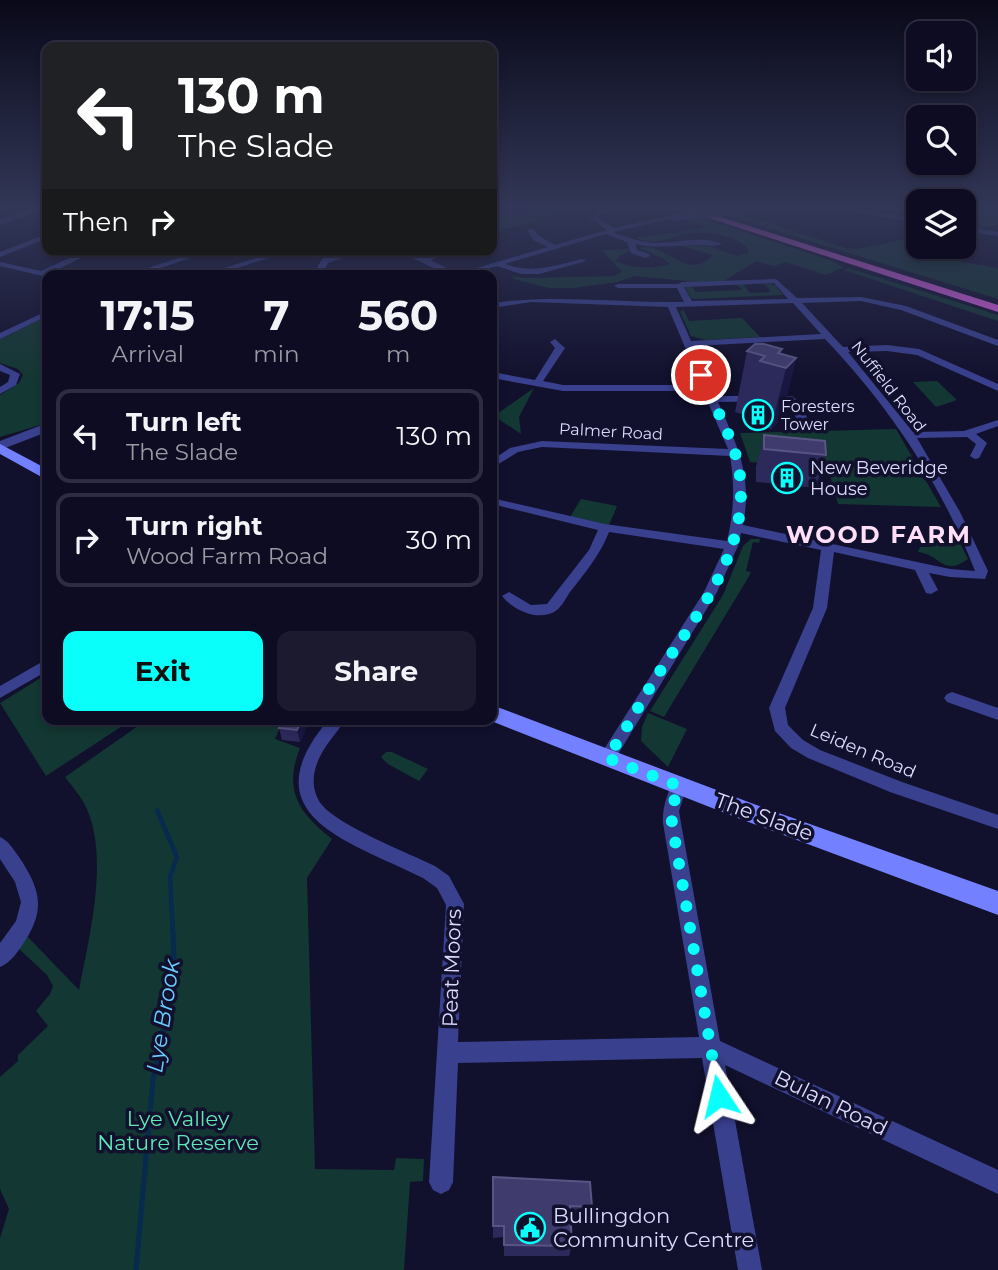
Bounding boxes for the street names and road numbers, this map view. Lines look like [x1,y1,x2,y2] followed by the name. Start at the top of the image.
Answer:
[847,337,930,435] street label: Nuffield Road
[559,419,663,444] street label: Palmer Road
[807,719,919,783] street label: Leiden Road
[712,787,817,846] street label: The Slade
[437,908,466,1028] street label: Peat Moors
[771,1064,892,1141] street label: Bulan Road

